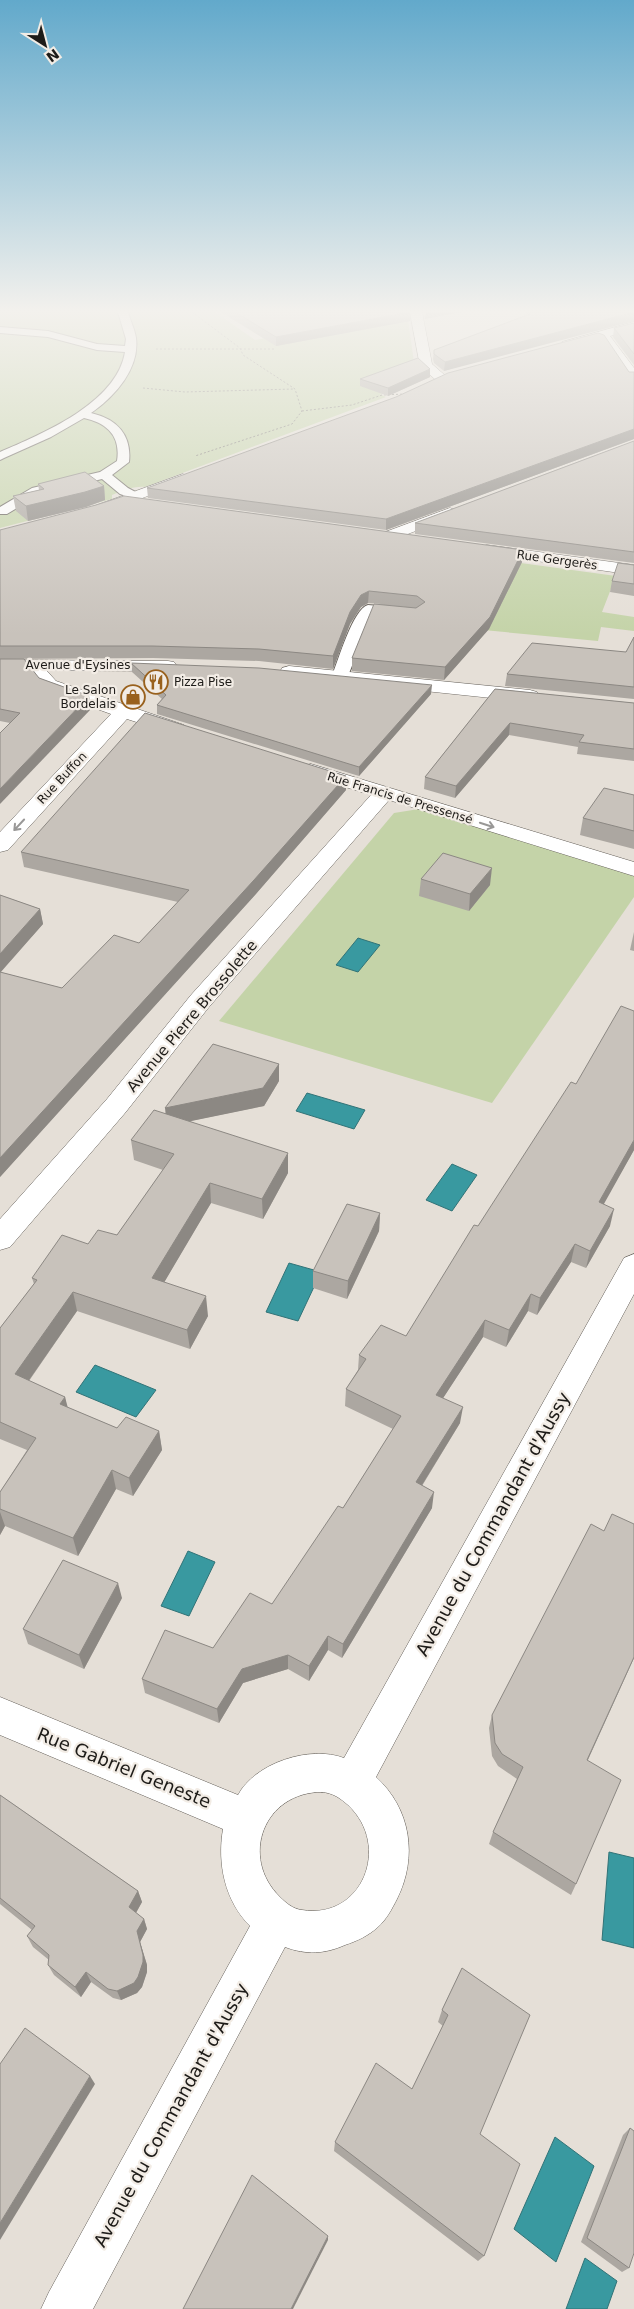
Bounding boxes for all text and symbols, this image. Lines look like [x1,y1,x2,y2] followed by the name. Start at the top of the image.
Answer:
[20,20,70,70] north arrow
[43,46,62,65] text: N
[516,547,598,573] street label: Rue Gergerès
[26,658,130,672] street label: Avenue d'Eysines
[143,669,169,695] restaurant icon: Pizza Pise
[174,675,232,689] place label: Pizza Pise
[60,683,116,711] place label: Le Salon Bordelais
[120,684,146,710] shop icon: Le Salon Bordelais
[34,749,90,807] street label: Rue Buffon
[325,769,475,827] street label: Rue Francis de Pressensé
[13,818,24,831] one-way arrow
[479,820,495,830] one-way arrow
[123,936,261,1096] street label: Avenue Pierre Brossolette
[411,1388,574,1659] street label: Avenue du Commandant d'Aussy
[34,1723,214,1812] street label: Rue Gabriel Geneste
[89,1979,252,2250] street label: Avenue du Commandant d'Aussy

